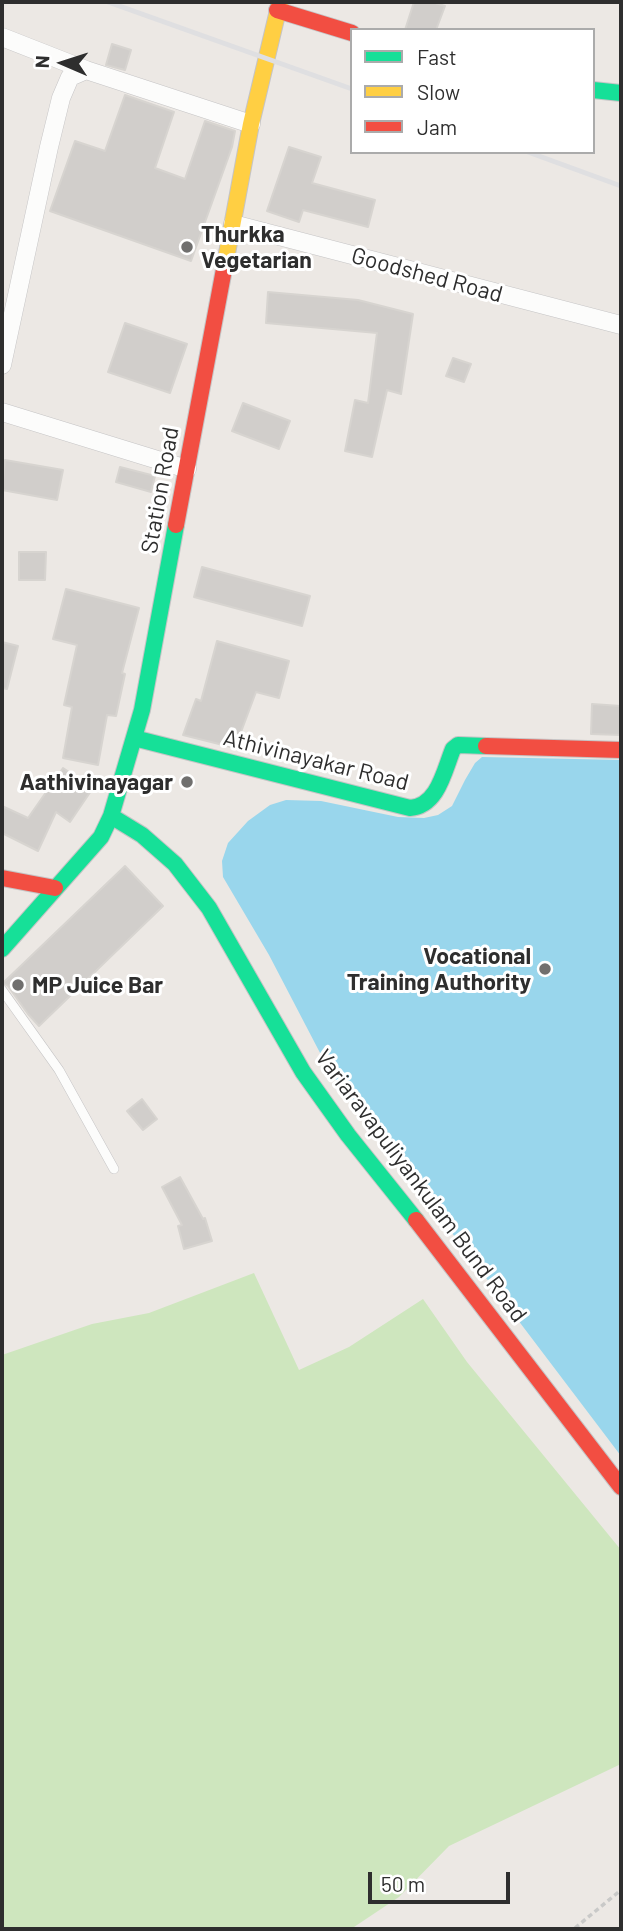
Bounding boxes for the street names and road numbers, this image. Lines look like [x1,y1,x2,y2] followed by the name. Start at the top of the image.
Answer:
[348,242,506,308] street label: Goodshed Road
[135,425,185,555] street label: Station Road
[220,724,412,796] street label: Athivinayakar Road
[309,1044,533,1328] street label: Variaravapuliyankulam Bund Road

